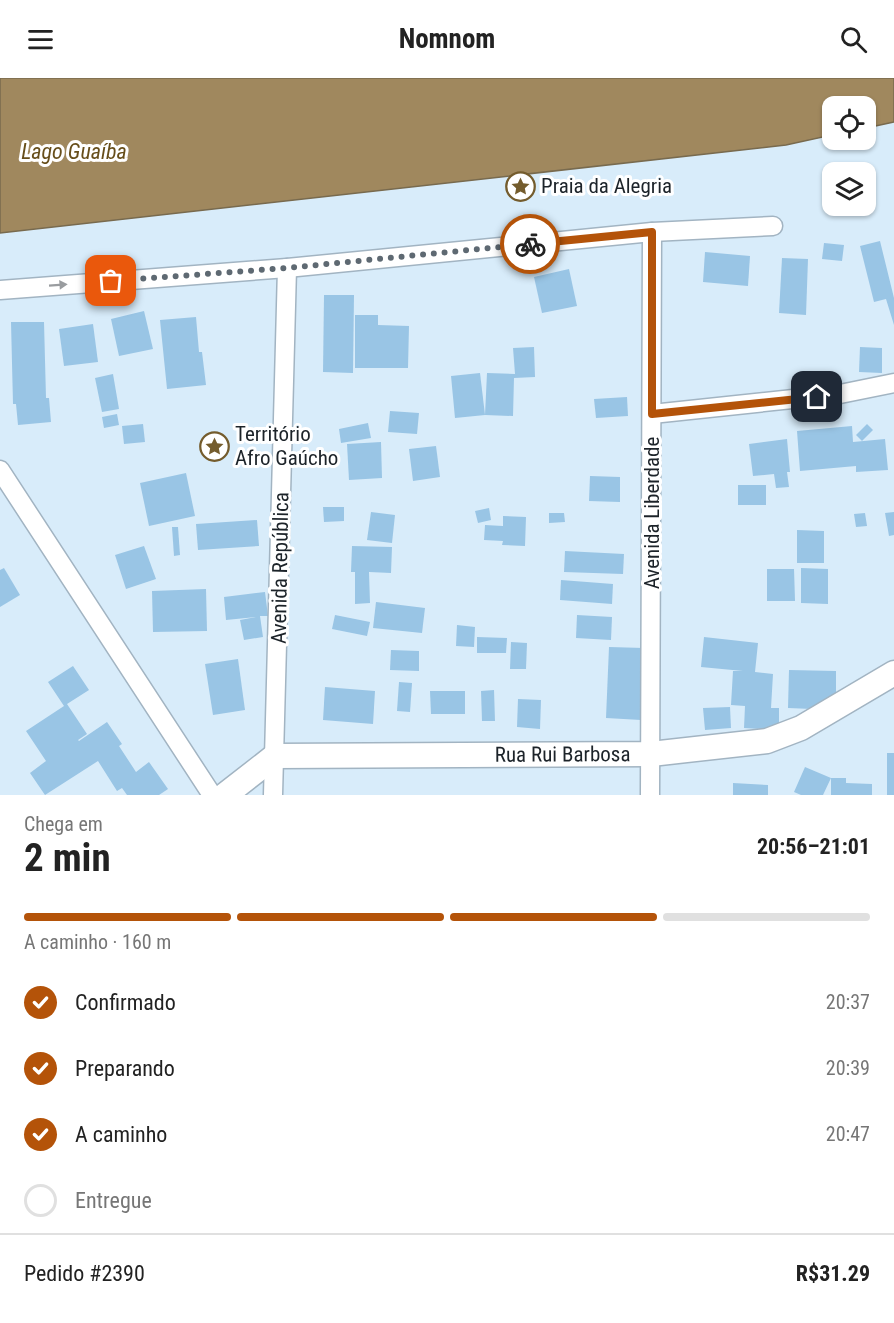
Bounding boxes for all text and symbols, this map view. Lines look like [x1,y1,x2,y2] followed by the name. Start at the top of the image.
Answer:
[24,23,57,56] icon: menu
[399,23,495,55] text: Nomnom
[837,23,870,56] icon: search
[822,96,876,216] map controls
[822,96,876,150] button: locate
[21,139,127,164] water label: Lago Guaíba
[822,162,876,216] button: layers
[504,170,536,202] place icon: Praia da Alegria
[541,174,672,198] place label: Praia da Alegria
[500,214,560,274] courier
[514,228,547,261] icon: bike
[85,255,136,306] pin
[94,264,127,297] icon: bag
[49,280,68,290] one-way arrow
[791,371,842,422] pin
[800,380,833,413] icon: home
[235,422,338,470] place label: Território Afro Gaúcho
[198,430,230,462] place icon: Território Afro Gaúcho
[640,437,664,589] street label: Avenida Liberdade
[267,492,293,644] street label: Avenida República
[495,742,630,767] street label: Rua Rui Barbosa
[24,812,103,836] text: Chega em
[757,834,870,859] text: 20:56–21:01
[24,835,111,881] text: 2 min
[24,930,171,954] text: A caminho · 160 m
[24,986,57,1019] icon: check
[75,990,176,1015] text: Confirmado
[826,990,870,1014] text: 20:37
[24,1052,57,1085] icon: check
[75,1056,175,1081] text: Preparando
[826,1056,870,1080] text: 20:39
[24,1118,57,1151] icon: check
[75,1122,167,1147] text: A caminho
[826,1122,870,1146] text: 20:47
[75,1188,152,1213] text: Entregue
[24,1261,145,1286] text: Pedido #2390
[796,1261,870,1286] text: R$31.29

